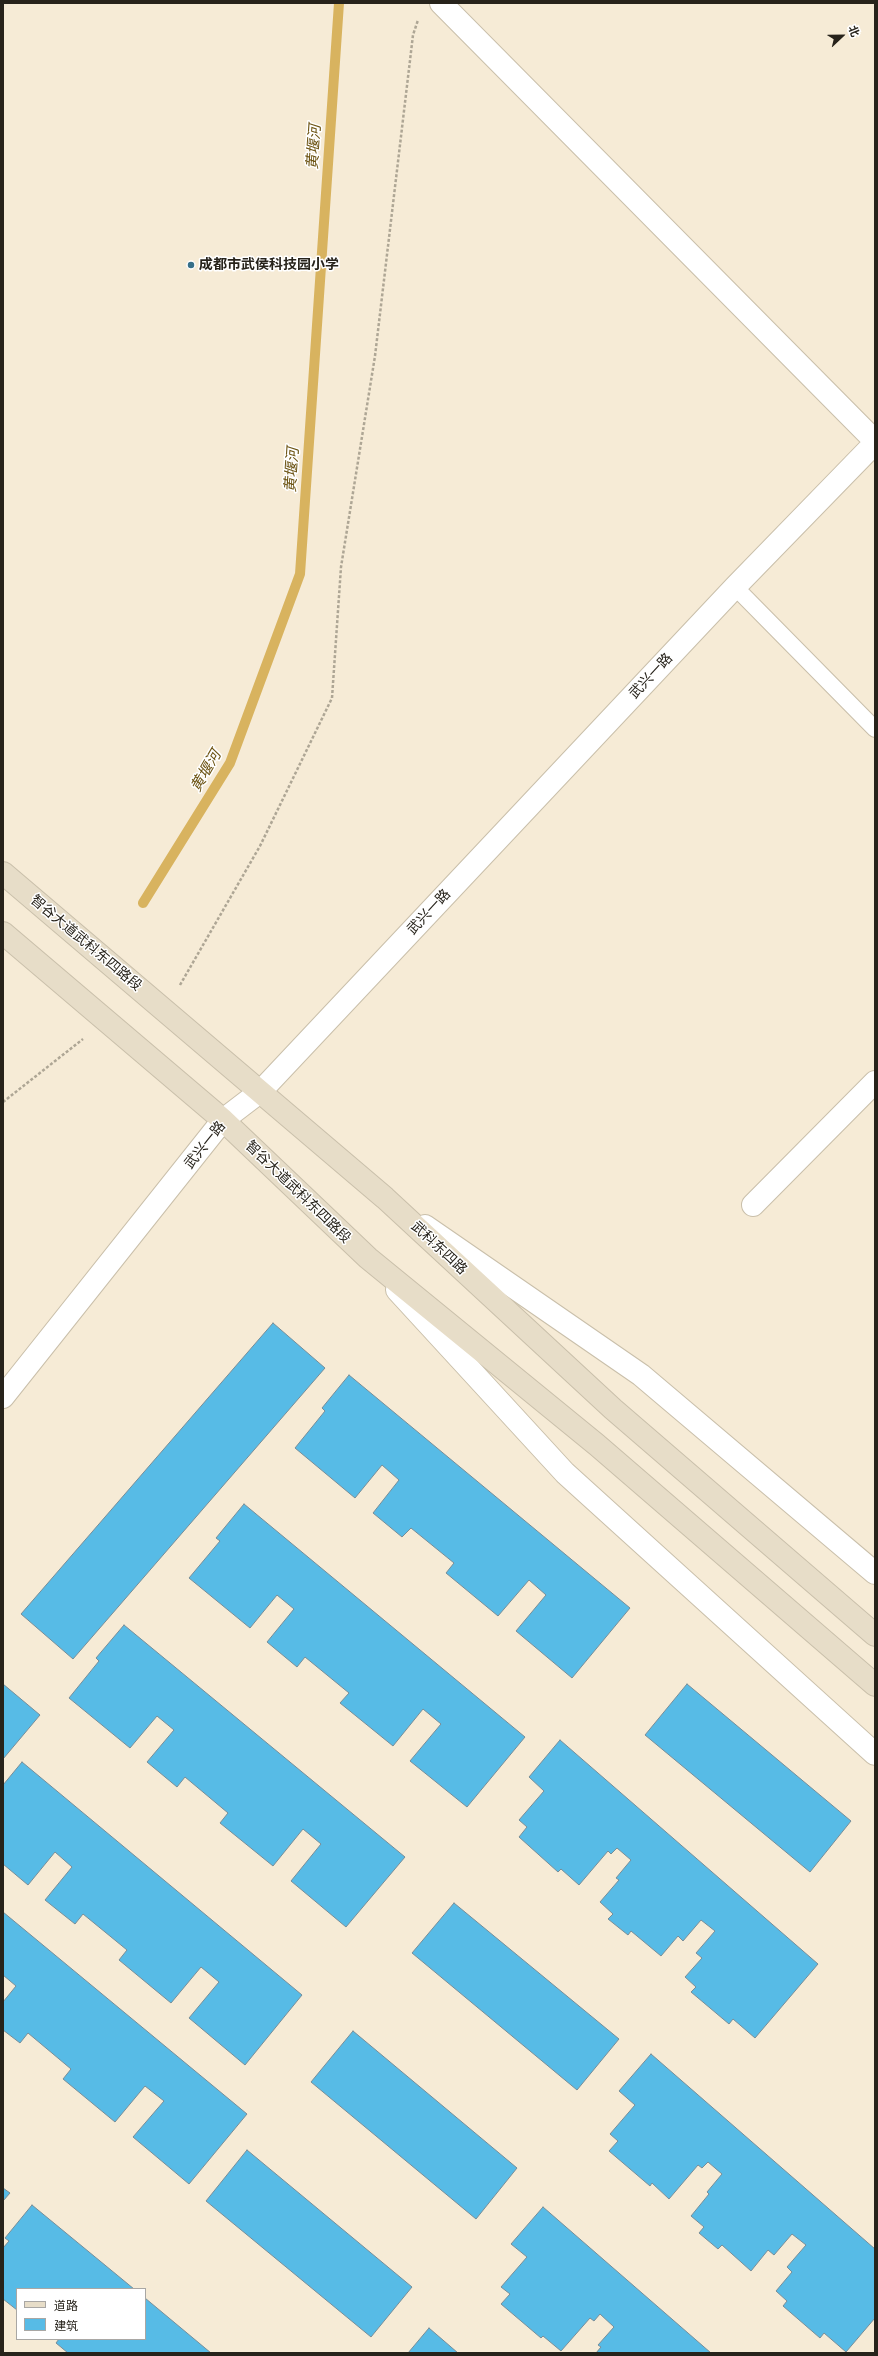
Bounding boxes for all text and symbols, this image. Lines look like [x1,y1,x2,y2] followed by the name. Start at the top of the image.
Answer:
[822,16,862,56] north arrow
[846,24,861,38] text: 北
[303,124,325,170] water label: 黄堰河
[199,257,339,273] place label: 成都市武侯科技园小学
[186,260,196,270] marker: 成都市武侯科技园小学
[281,447,303,493] water label: 黄堰河
[626,650,676,702] street label: 武兴一路
[187,747,225,795] water label: 黄堰河
[404,886,454,938] street label: 武兴一路
[27,892,145,994] street label: 智谷大道武科东四路段
[181,1118,229,1172] street label: 武兴一路
[242,1137,354,1247] street label: 智谷大道武科东四路段
[408,1218,470,1278] street label: 武科东四路
[16,2288,146,2340] legend
[54,2300,78,2312] text: 道路
[54,2320,78,2332] text: 建筑

